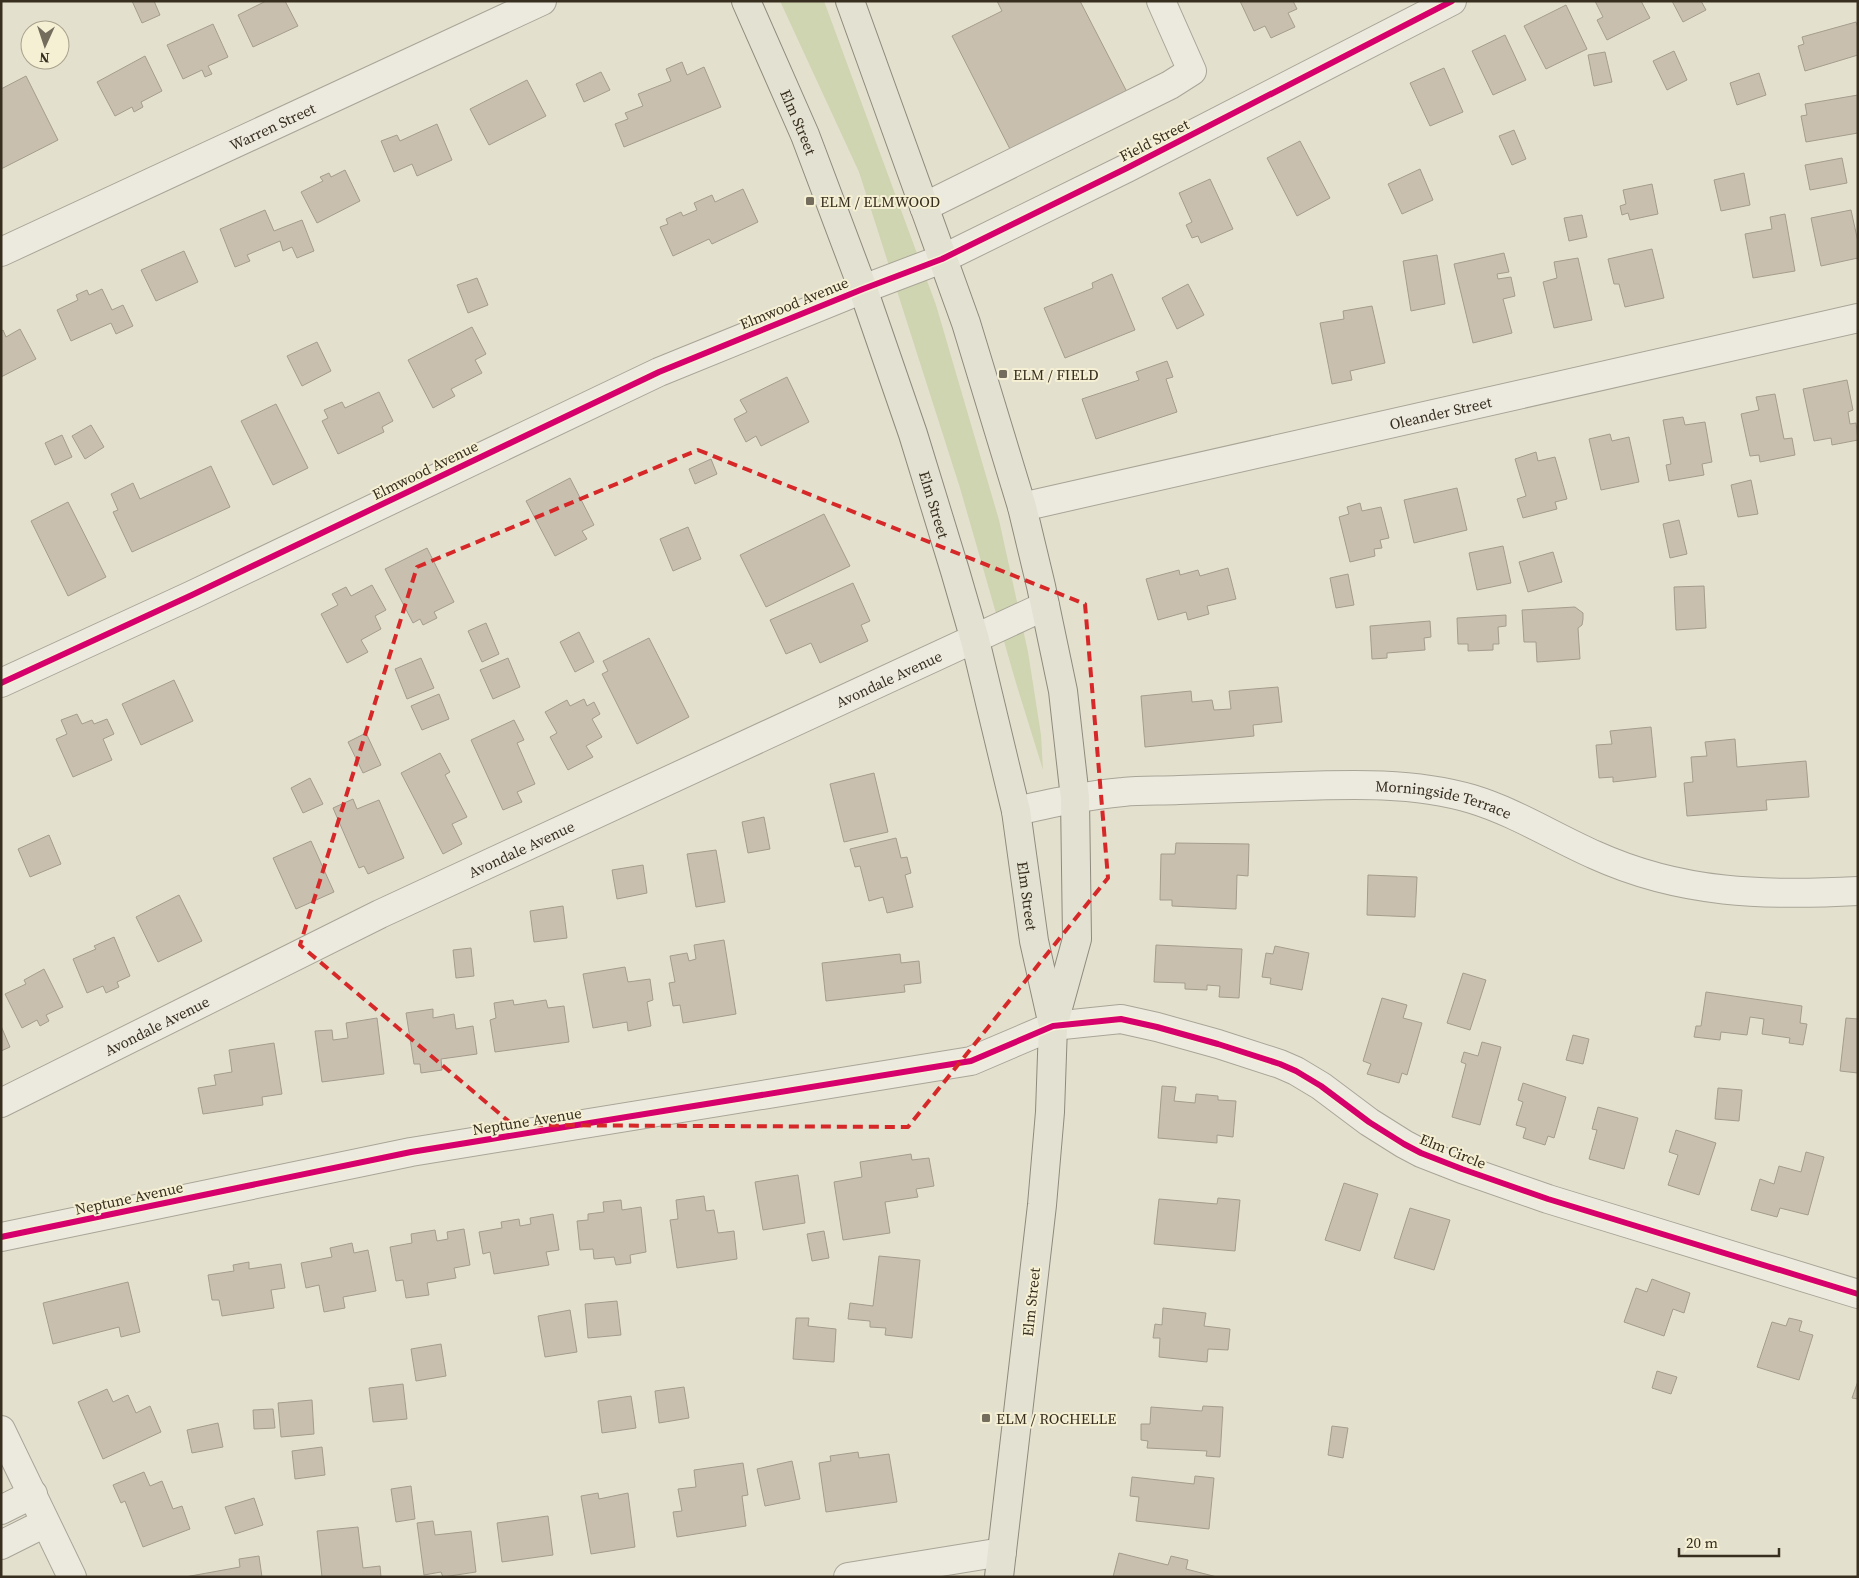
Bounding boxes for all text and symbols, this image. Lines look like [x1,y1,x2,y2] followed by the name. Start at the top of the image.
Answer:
[20,20,70,70] north arrow
[39,48,50,68] text: N
[776,86,822,158] street label: Elm Street
[226,97,319,155] street label: Warren Street
[1115,113,1193,167] street label: Field Street
[820,191,940,212] place label: ELM / ELMWOOD
[804,195,816,207] marker: ELM / ELMWOOD
[737,272,852,334] street label: Elmwood Avenue
[1013,364,1099,385] place label: ELM / FIELD
[997,368,1009,380] marker: ELM / FIELD
[1387,391,1494,434] street label: Oleander Street
[369,435,482,505] street label: Elmwood Avenue
[914,468,955,541] street label: Elm Street
[832,645,945,712] street label: Avondale Avenue
[1375,775,1515,824] street label: Morningside Terrace
[465,815,578,882] street label: Avondale Avenue
[1013,860,1043,932] street label: Elm Street
[101,990,213,1060] street label: Avondale Avenue
[471,1102,583,1140] street label: Neptune Avenue
[1417,1128,1490,1174] street label: Elm Circle
[73,1176,185,1220] street label: Neptune Avenue
[1017,1266,1045,1338] street label: Elm Street
[996,1408,1116,1429] place label: ELM / ROCHELLE
[980,1412,992,1424] marker: ELM / ROCHELLE
[1679,1526,1779,1558] scale bar
[1686,1532,1718,1553] text: 20 m

